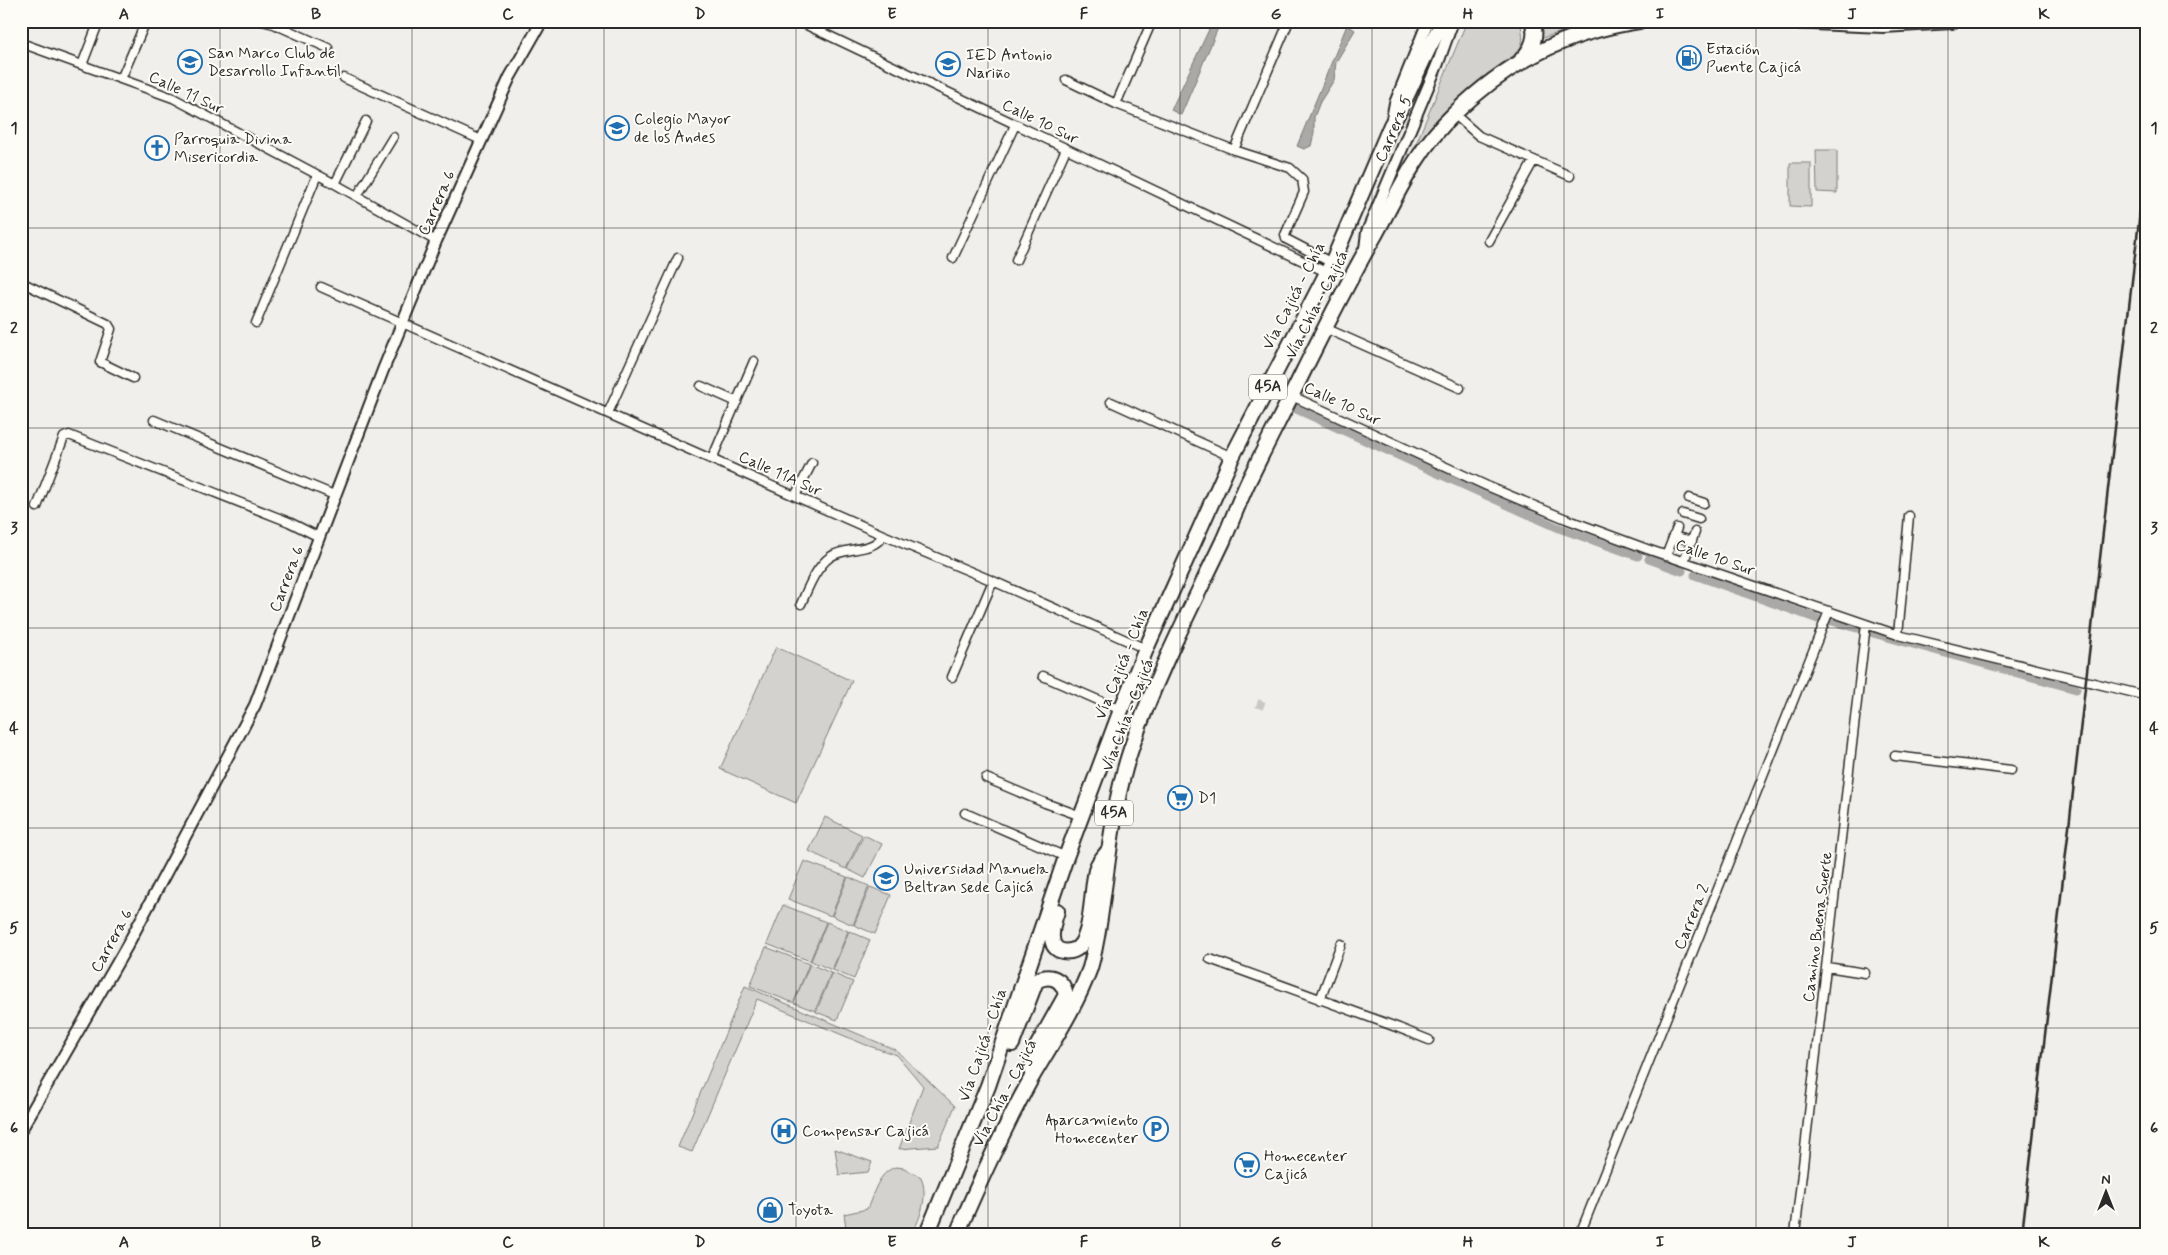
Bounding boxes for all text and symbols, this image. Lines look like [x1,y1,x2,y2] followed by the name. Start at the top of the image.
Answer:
[119,4,129,25] text: A
[311,4,321,25] text: B
[502,4,514,25] text: C
[694,4,706,25] text: D
[887,4,897,25] text: E
[1080,4,1089,25] text: F
[1271,4,1282,25] text: G
[1463,4,1474,25] text: H
[1656,4,1665,25] text: I
[1847,4,1857,25] text: J
[2038,4,2050,25] text: K
[1706,39,1801,78] place label: Estación Puente Cajicá
[208,43,341,82] place label: San Marco Club de Desarrollo Infantil
[966,45,1052,84] place label: IED Antonio Nariño
[1676,45,1702,71] fuel station icon: Estación Puente Cajicá
[177,49,203,75] school or university icon: San Marco Club de Desarrollo Infantil
[935,51,961,77] school or university icon: IED Antonio Nariño
[145,67,227,120] street label: Calle 11 Sur
[1371,92,1417,166] street label: Carrera 5
[998,94,1082,150] street label: Calle 10 Sur
[634,109,731,148] place label: Colegio Mayor de los Andes
[604,115,630,141] school or university icon: Colegio Mayor de los Andes
[10,118,18,139] text: 1
[2150,118,2158,139] text: 1
[174,129,292,168] place label: Parroquia Divina Misericordia
[144,135,170,161] church icon: Parroquia Divina Misericordia
[413,167,461,239] street label: Carrera 6
[1258,238,1330,354] street label: Vía Cajicá - Chía
[1281,247,1353,363] street label: Vía Chía - Cajicá
[10,318,18,339] text: 2
[2150,318,2158,339] text: 2
[1249,374,1287,400] road number: 45A
[1300,377,1384,431] street label: Calle 10 Sur
[735,446,825,502] street label: Calle 11A Sur
[10,518,18,539] text: 3
[2150,518,2158,539] text: 3
[1673,535,1758,581] street label: Calle 10 Sur
[265,543,309,615] street label: Carrera 6
[1090,605,1154,723] street label: Vía Cajicá - Chía
[1097,656,1159,774] street label: Vía Chía - Cajicá
[9,718,19,739] text: 4
[2149,718,2159,739] text: 4
[1167,785,1193,811] supermarket icon: D1
[1198,788,1216,809] place label: D1
[1095,800,1133,826] road number: 45A
[1798,850,1838,1003] street label: Camino Buena Suerte
[904,859,1049,898] place label: Universidad Manuela Beltran sede Cajicá
[873,865,899,891] school or university icon: Universidad Manuela Beltran sede Cajicá
[1669,881,1715,953] street label: Carrera 2
[86,906,138,976] street label: Carrera 6
[9,918,19,939] text: 5
[2149,918,2159,939] text: 5
[954,986,1012,1104] street label: Vía Cajicá - Chía
[968,1036,1042,1150] street label: Vía Chía - Cajicá
[1046,1110,1139,1149] place label: Aparcamiento Homecenter
[1143,1116,1169,1142] parking icon: Aparcamiento Homecenter
[10,1118,18,1139] text: 6
[771,1118,797,1144] hospital icon: Compensar Cajicá
[2150,1118,2158,1139] text: 6
[802,1121,929,1142] place label: Compensar Cajicá
[1264,1146,1348,1185] place label: Homecenter Cajicá
[1234,1152,1260,1178] supermarket icon: Homecenter Cajicá
[2080,1168,2130,1218] north arrow
[2101,1171,2111,1189] text: N
[757,1197,783,1223] shop icon: Toyota
[788,1200,833,1221] place label: Toyota
[119,1232,129,1253] text: A
[311,1232,321,1253] text: B
[502,1232,514,1253] text: C
[694,1232,706,1253] text: D
[887,1232,897,1253] text: E
[1080,1232,1089,1253] text: F
[1271,1232,1282,1253] text: G
[1463,1232,1474,1253] text: H
[1656,1232,1665,1253] text: I
[1847,1232,1857,1253] text: J
[2038,1232,2050,1253] text: K

